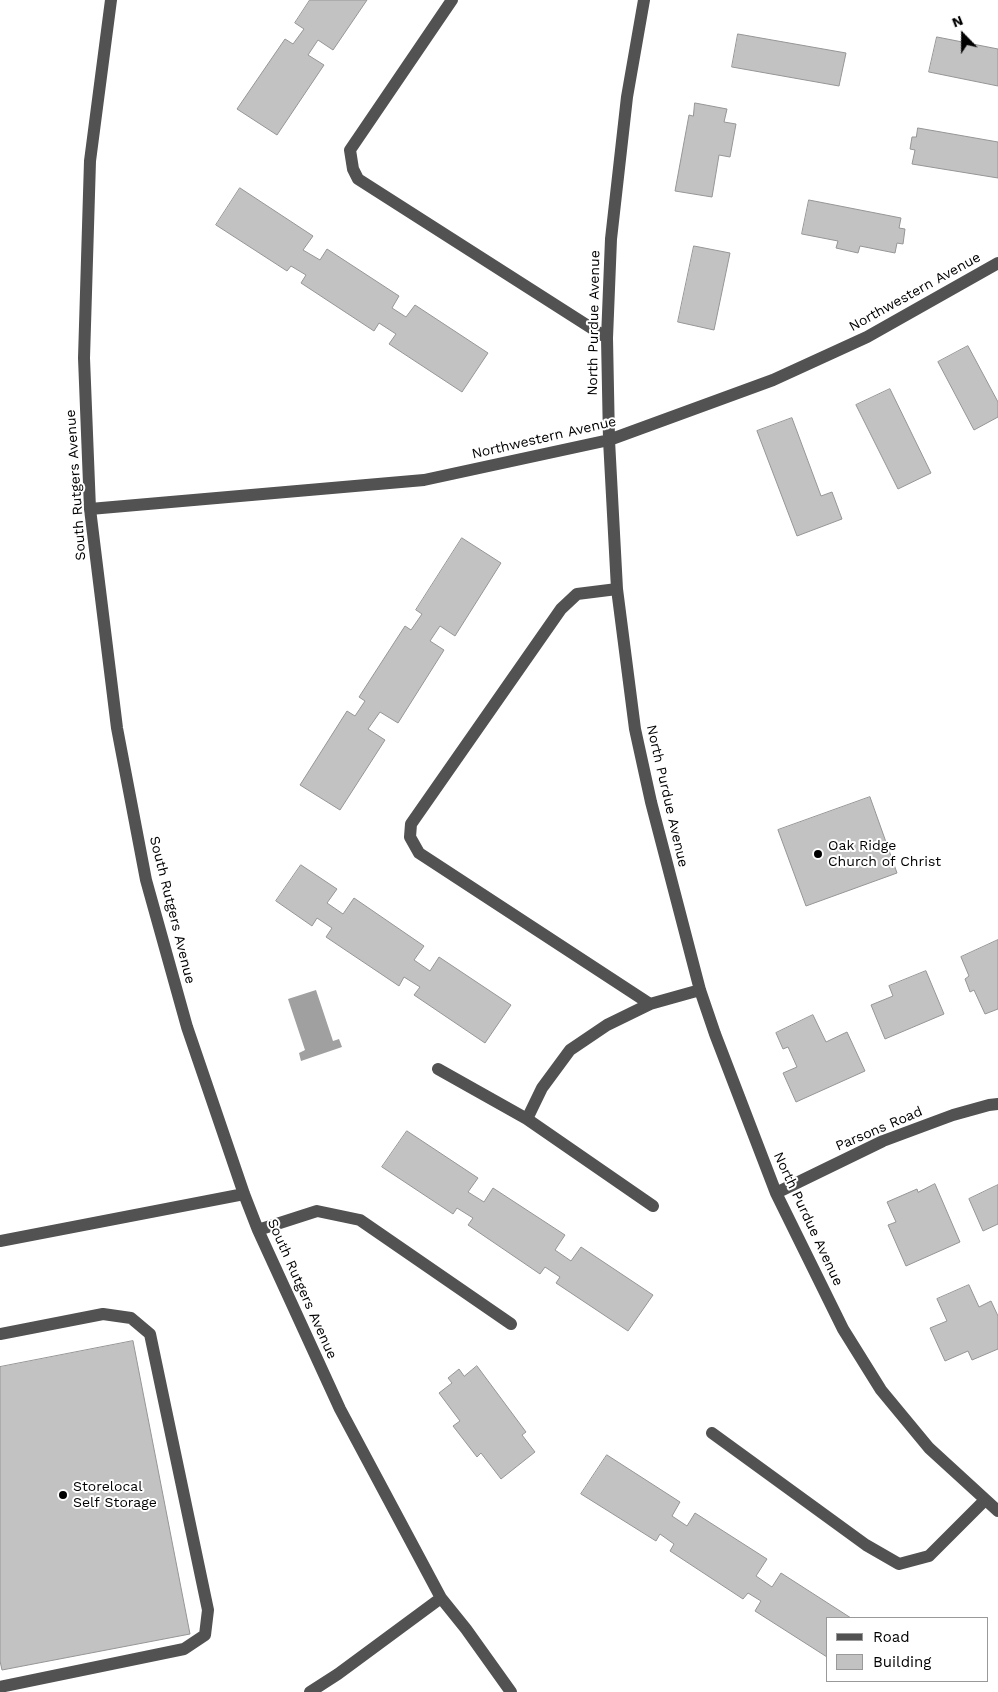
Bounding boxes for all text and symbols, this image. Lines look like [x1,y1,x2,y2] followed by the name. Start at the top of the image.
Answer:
[938,10,988,60] north arrow
[950,12,965,30] text: N
[846,249,984,335] street label: Northwestern Avenue
[584,250,604,396] street label: North Purdue Avenue
[62,409,90,561] street label: South Rutgers Avenue
[470,413,618,463] street label: Northwestern Avenue
[642,723,692,869] street label: North Purdue Avenue
[146,834,198,986] street label: South Rutgers Avenue
[828,838,941,870] place label: Oak Ridge Church of Christ
[812,848,824,860] marker: Oak Ridge Church of Christ
[833,1103,925,1155] street label: Parsons Road
[770,1149,846,1289] street label: North Purdue Avenue
[263,1216,341,1362] street label: South Rutgers Avenue
[73,1479,157,1511] place label: Storelocal Self Storage
[57,1489,69,1501] marker: Storelocal Self Storage
[826,1617,988,1682] legend
[873,1628,910,1646] text: Road
[873,1653,931,1671] text: Building

